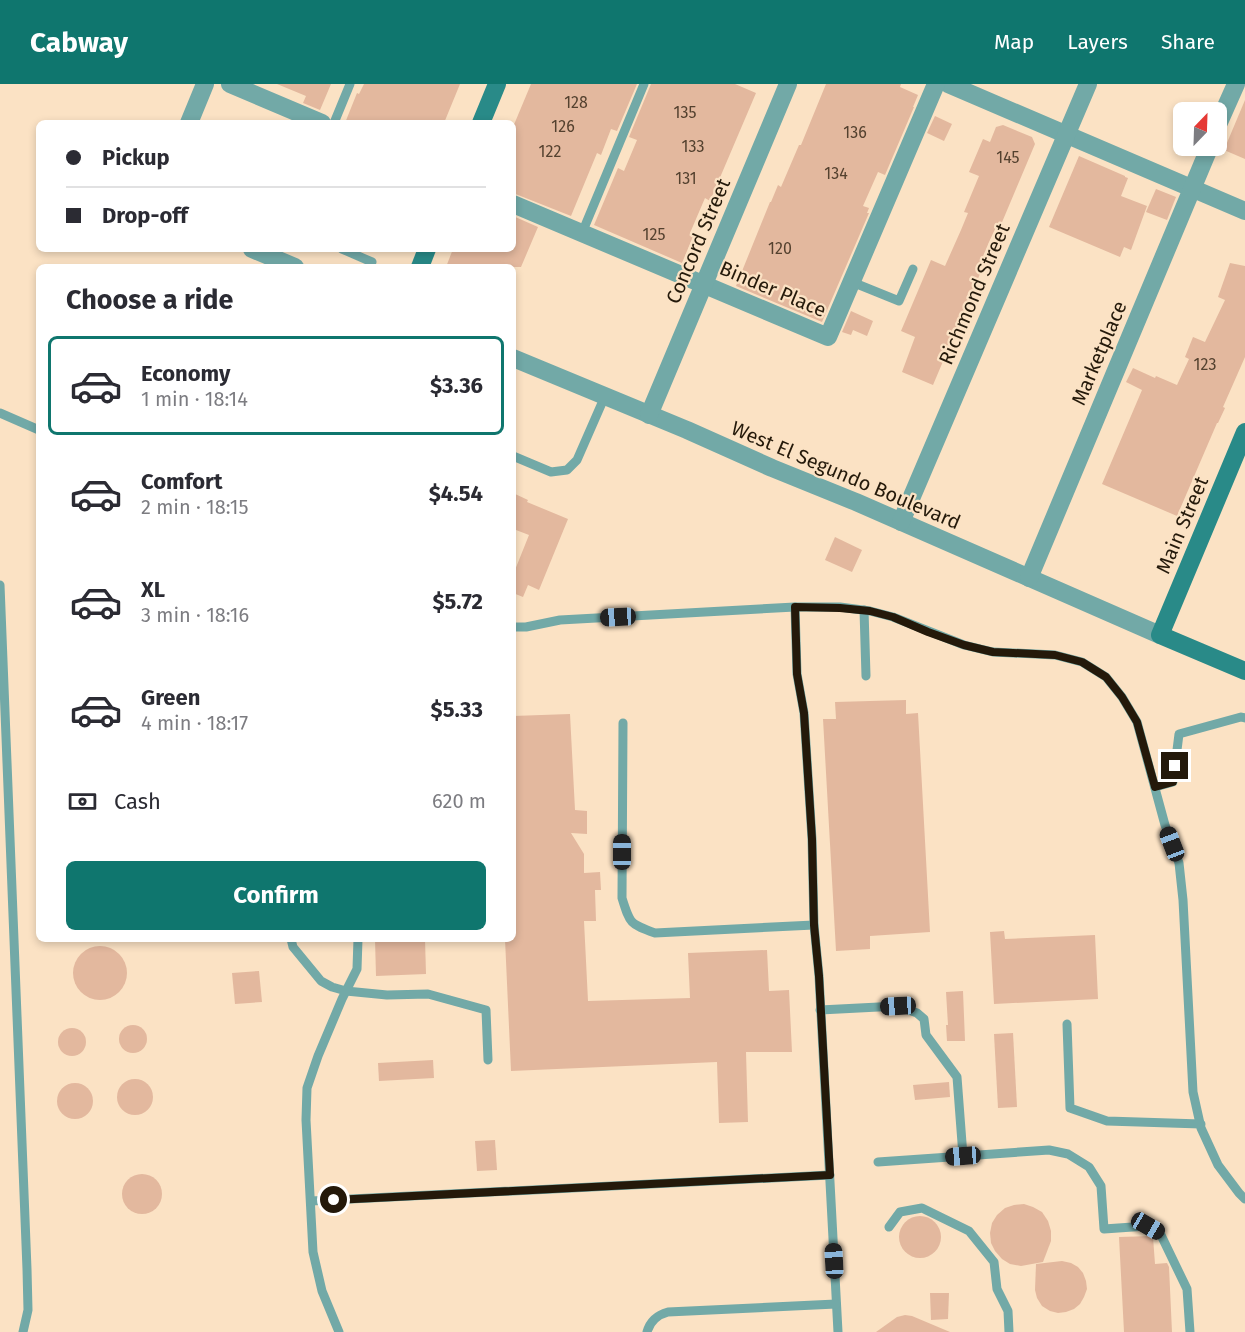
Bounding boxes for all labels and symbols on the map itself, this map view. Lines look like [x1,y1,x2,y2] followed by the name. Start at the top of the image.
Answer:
[564,93,588,112] house number: 128
[1173,102,1227,156] north arrow
[674,103,696,122] house number: 135
[551,117,575,136] house number: 126
[843,123,867,142] house number: 136
[682,137,704,156] house number: 133
[539,142,561,161] house number: 122
[996,148,1020,167] house number: 145
[824,164,848,183] house number: 134
[675,169,697,188] house number: 131
[661,174,735,307] street label: Concord Street
[933,219,1015,368] street label: Richmond Street
[643,225,665,244] house number: 125
[768,239,792,258] house number: 120
[716,256,830,322] street label: Binder Place
[1066,297,1132,409] street label: Marketplace
[1194,355,1216,374] house number: 123
[728,416,964,534] street label: West El Segundo Boulevard
[1151,472,1214,577] street label: Main Street
[600,607,636,627] car
[1161,752,1188,779] route end
[1157,824,1187,864] car
[613,834,631,870] car
[880,996,916,1016] car
[944,1146,982,1166] car
[320,1186,347,1213] route start
[1128,1209,1168,1243] car
[824,1243,844,1279] car

